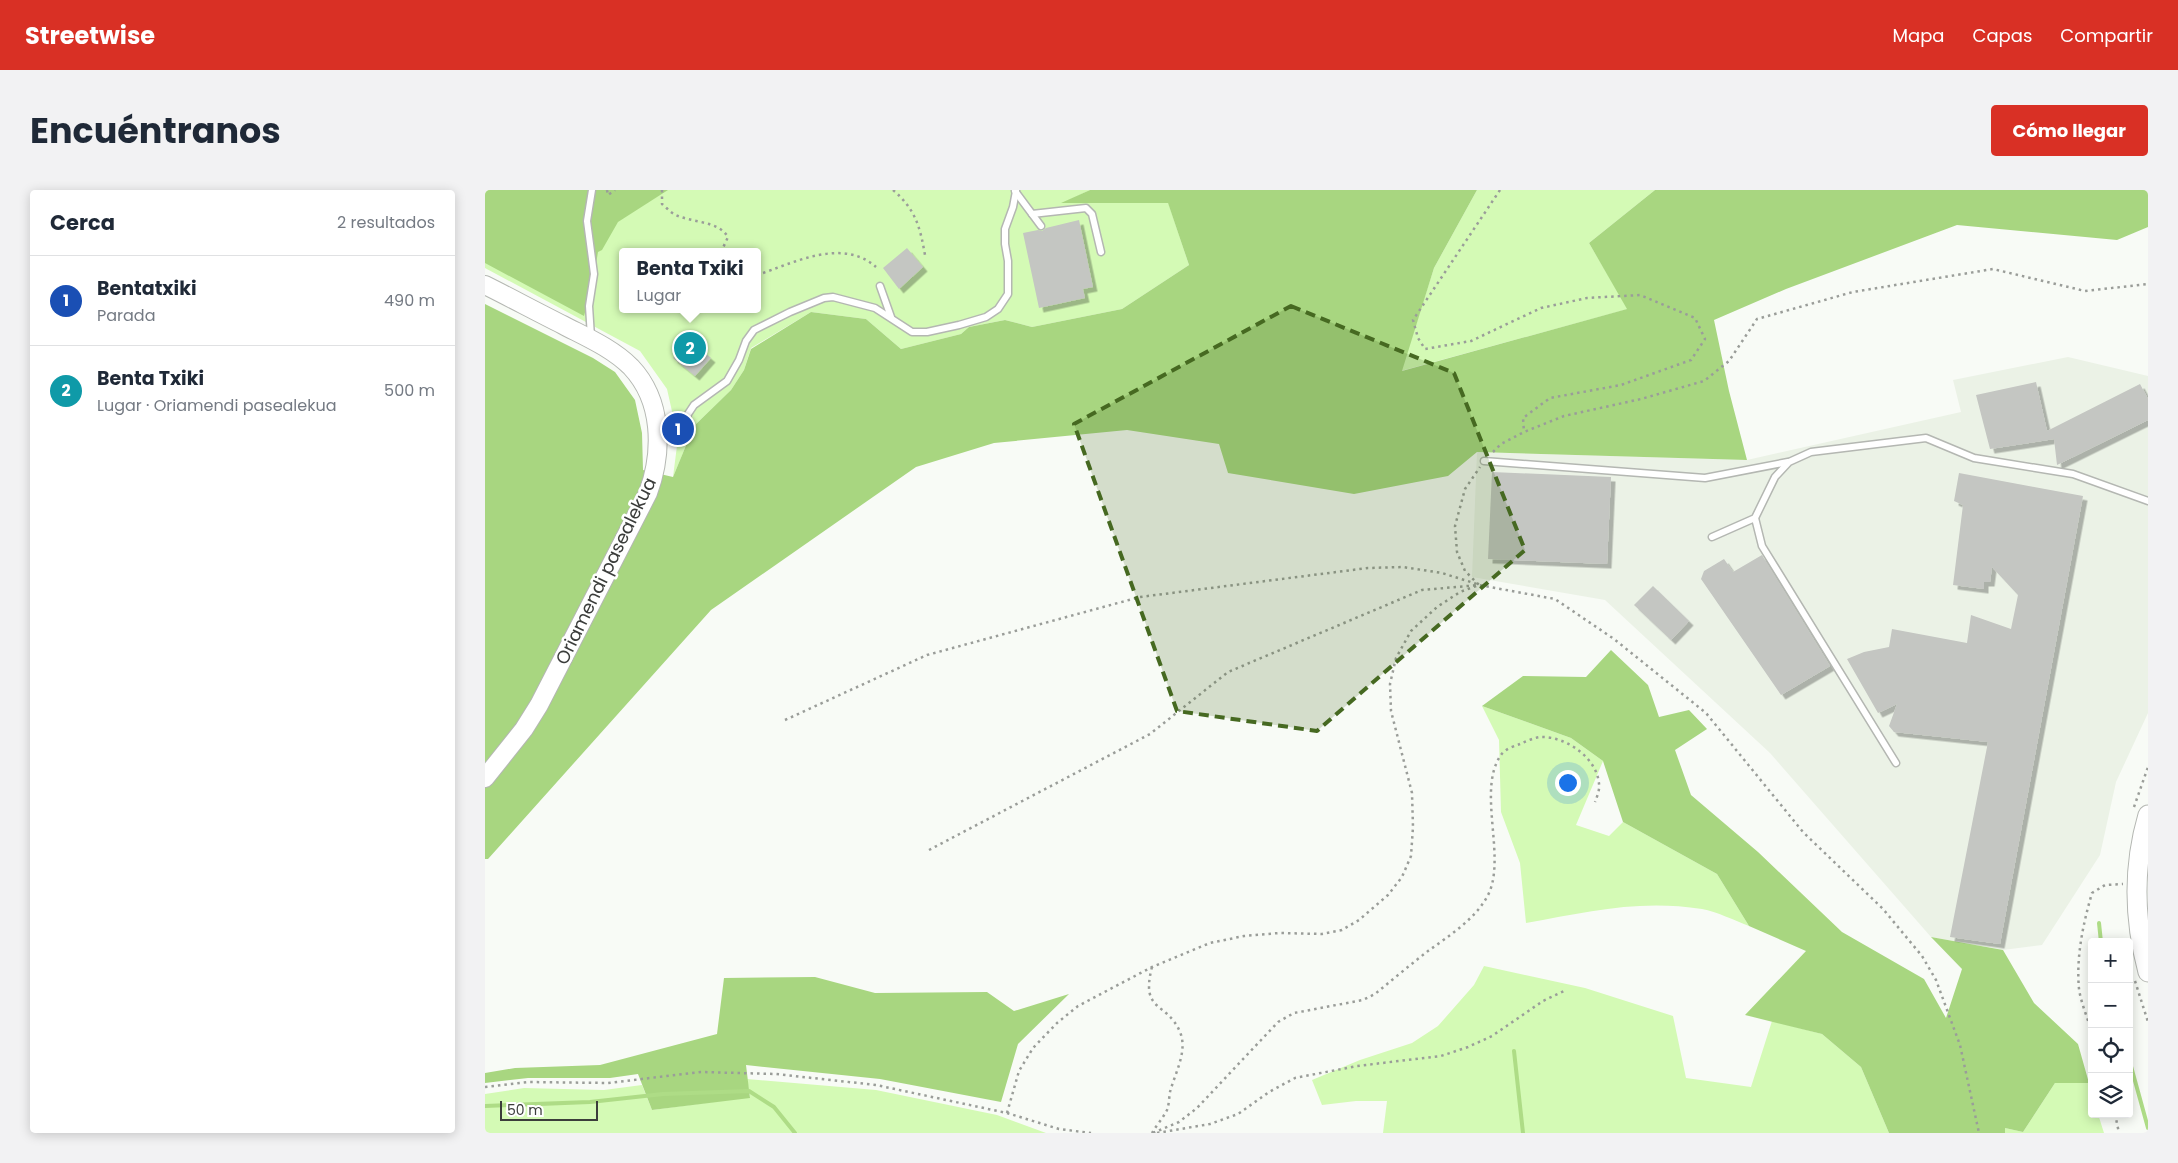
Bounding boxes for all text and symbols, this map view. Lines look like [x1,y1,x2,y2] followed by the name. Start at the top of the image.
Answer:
[25,19,155,52] text: Streetwise
[1892,23,1945,48] text: Mapa
[1973,23,2032,48] text: Capas
[2060,23,2153,48] text: Compartir
[1991,105,2148,156] button: Cómo llegar
[30,106,281,155] text: Encuéntranos
[50,208,115,237] text: Cerca
[337,211,435,234] text: 2 resultados
[619,248,761,313] popup
[636,255,744,282] text: Benta Txiki
[97,275,196,302] text: Bentatxiki
[636,284,681,307] text: Lugar
[63,289,69,312] text: 1
[384,289,435,312] text: 490 m
[97,304,156,327] text: Parada
[674,329,706,367] pin: 2
[97,365,204,392] text: Benta Txiki
[61,379,71,402] text: 2
[384,379,435,402] text: 500 m
[97,394,337,417] text: Lugar · Oriamendi pasealekua
[662,410,694,448] pin: 1
[549,473,662,669] street label: Oriamendi pasealekua
[1555,770,1581,796] your location
[2088,938,2133,1118] map controls
[2088,938,2133,983] button: +
[2088,983,2133,1028] button: −
[2088,1028,2133,1073] button: locate
[2088,1073,2133,1118] button: layers
[500,1098,597,1121] scale bar
[507,1100,543,1120] text: 50 m

